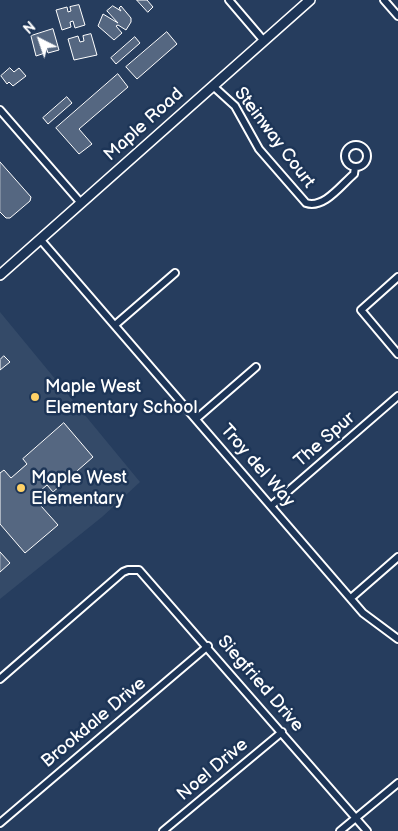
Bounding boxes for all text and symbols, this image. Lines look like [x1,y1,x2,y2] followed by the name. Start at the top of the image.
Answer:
[15,15,65,65] north arrow
[20,18,39,38] text: N
[229,83,319,193] street label: Steinway Court
[100,84,188,166] street label: Maple Road
[45,376,198,418] place label: Maple West Elementary School
[29,391,41,403] marker: Maple West Elementary School
[290,408,360,472] street label: The Spur
[215,420,299,512] street label: Troy del Way
[31,467,127,509] place label: Maple West Elementary
[15,482,27,494] marker: Maple West Elementary
[212,631,308,737] street label: Siegfried Drive
[37,673,151,773] street label: Brookdale Drive
[173,734,253,806] street label: Noel Drive

